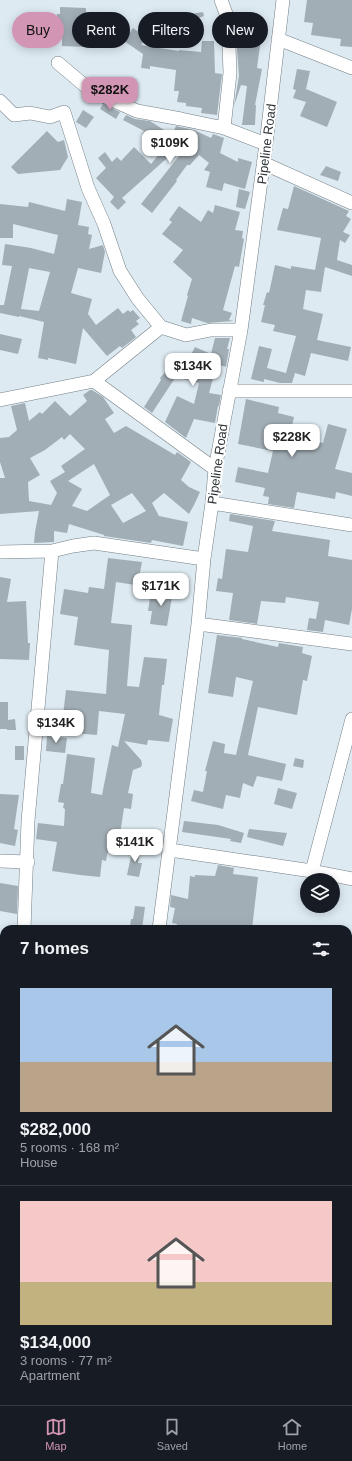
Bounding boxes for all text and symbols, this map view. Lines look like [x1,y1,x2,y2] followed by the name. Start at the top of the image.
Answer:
[12,12,64,48] chip: Buy
[72,12,130,48] chip: Rent
[138,12,204,48] chip: Filters
[212,12,268,48] chip: New
[82,77,138,111] pin: $282K
[91,82,129,97] text: $282K
[254,103,279,185] street label: Pipeline Road
[142,130,198,164] pin: $109K
[151,135,189,150] text: $109K
[165,353,221,387] pin: $134K
[174,358,212,373] text: $134K
[204,423,231,505] street label: Pipeline Road
[264,424,320,458] pin: $228K
[273,429,311,444] text: $228K
[133,573,189,607] pin: $171K
[142,578,180,593] text: $171K
[28,710,84,744] pin: $134K
[37,715,75,730] text: $134K
[107,829,163,863] pin: $141K
[116,834,154,849] text: $141K
[300,873,340,913] map controls
[300,873,340,913] button: layers
[310,938,332,960] icon: filters
[20,939,89,958] text: 7 homes
[140,1014,212,1086] icon: home
[20,1120,91,1139] text: $282,000
[20,1140,119,1155] text: 5 rooms · 168 m²
[20,1155,58,1170] text: House
[140,1227,212,1299] icon: home
[20,1333,91,1352] text: $134,000
[20,1353,112,1368] text: 3 rooms · 77 m²
[20,1368,80,1383] text: Apartment
[45,1416,67,1452] tab: Map
[157,1416,188,1452] tab: Saved
[278,1416,307,1452] tab: Home

